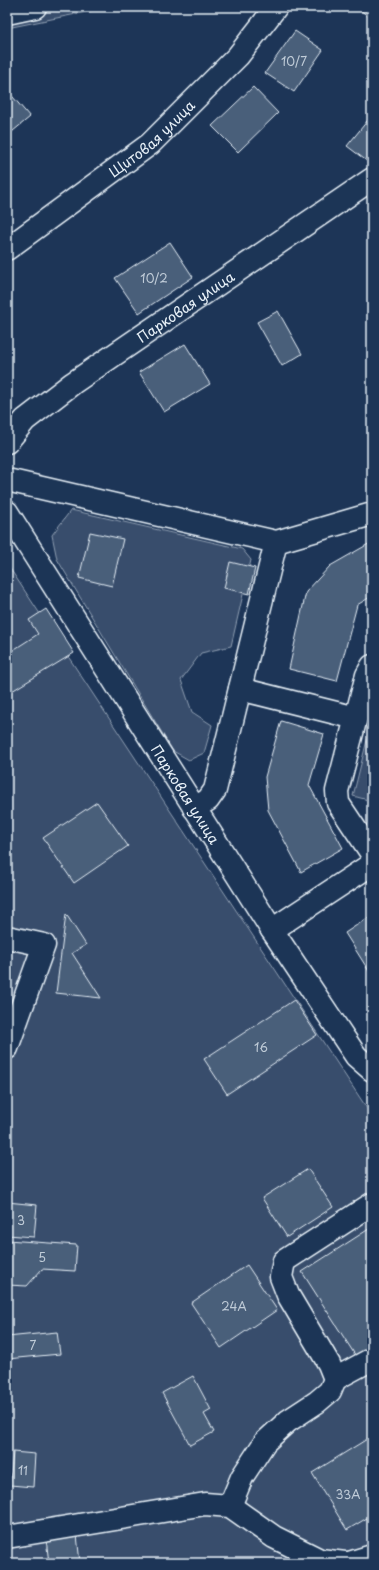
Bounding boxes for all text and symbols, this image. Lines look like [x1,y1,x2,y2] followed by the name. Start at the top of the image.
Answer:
[281,52,307,70] house number: 10/7
[104,95,199,182] street label: Щитовая улица
[132,265,239,347] street label: Парковая улица
[140,269,168,287] house number: 10/2
[146,740,225,848] street label: Парковая улица
[254,1038,268,1056] house number: 16
[17,1211,25,1229] house number: 3
[38,1248,46,1266] house number: 5
[221,1297,247,1315] house number: 24А
[30,1336,37,1354] house number: 7
[18,1461,28,1479] house number: 11
[336,1485,360,1503] house number: 33А

